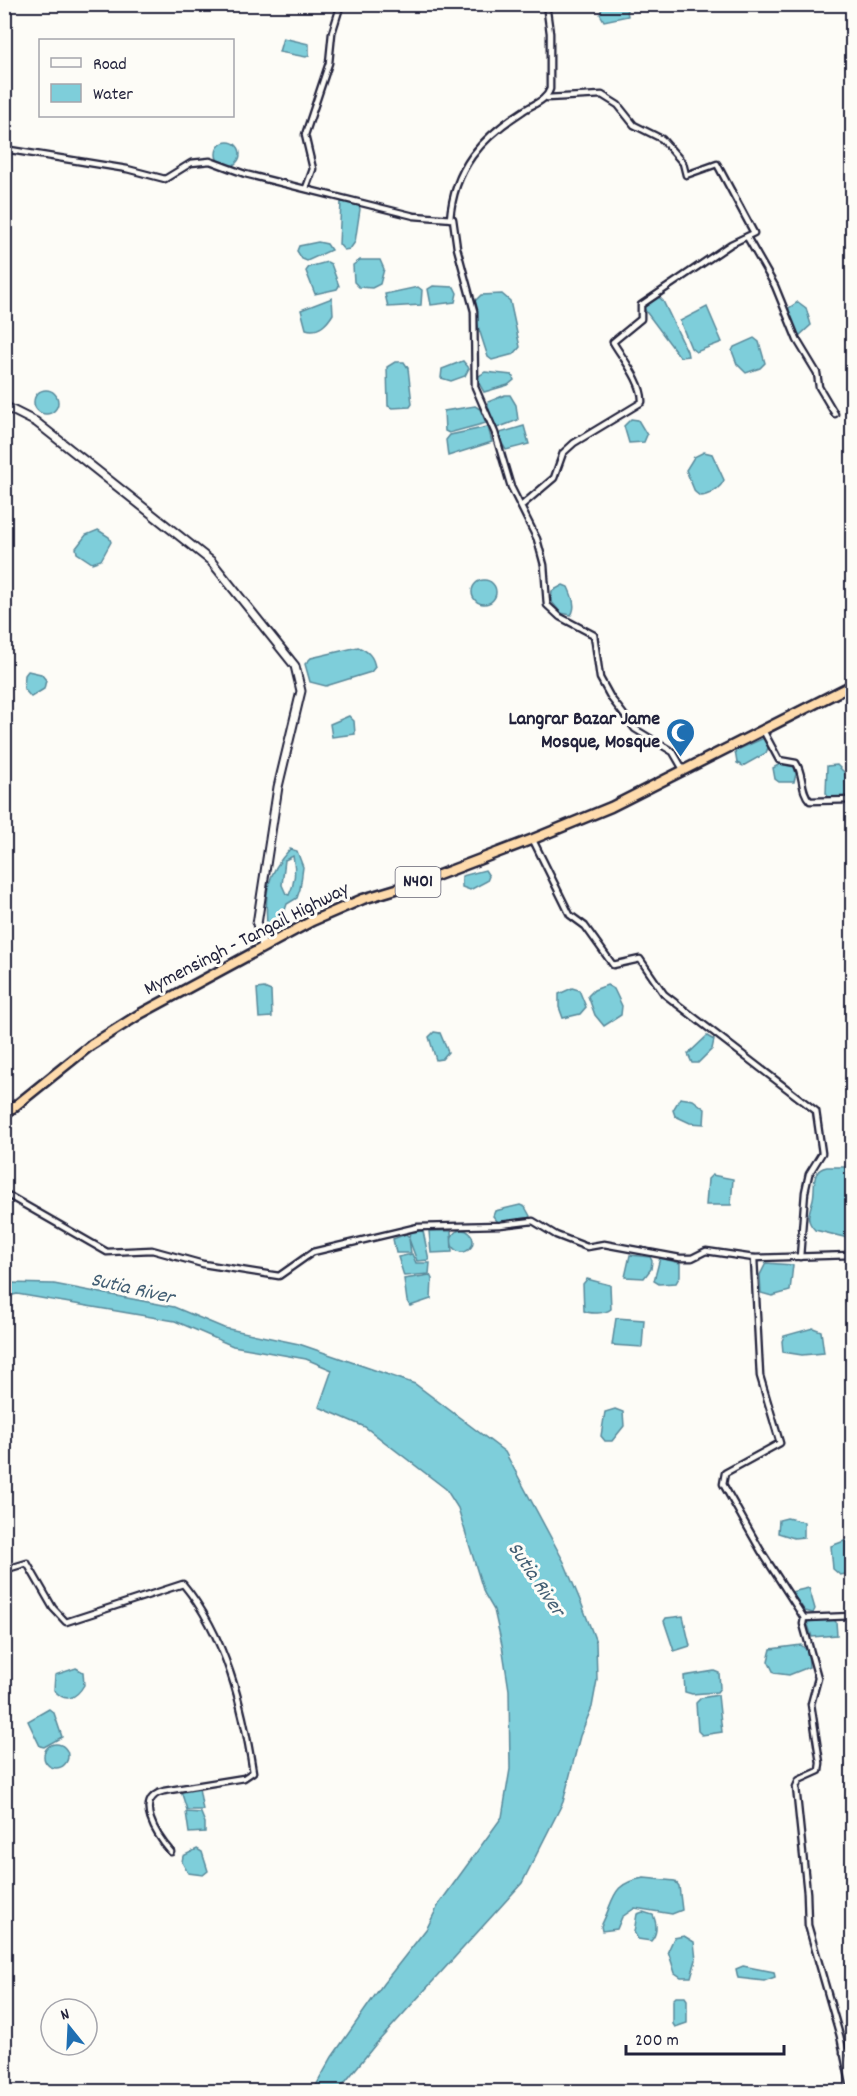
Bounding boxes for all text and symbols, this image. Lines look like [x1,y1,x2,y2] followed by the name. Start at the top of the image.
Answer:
[39,39,234,117] legend
[93,53,127,78] text: Road
[93,83,133,108] text: Water
[509,706,660,757] place label: Langrar Bazar Jame Mosque, Mosque
[665,716,697,758] mosque icon: Langrar Bazar Jame Mosque, Mosque
[396,867,440,897] road number: N401
[140,876,355,1004] street label: Mymensingh - Tangail Highway
[87,1266,179,1315] water label: Sutia River
[499,1537,572,1625] water label: Sutia River
[39,1997,99,2057] north arrow
[58,2003,73,2027] text: N
[626,2018,784,2056] scale bar
[635,2029,679,2054] text: 200 m

